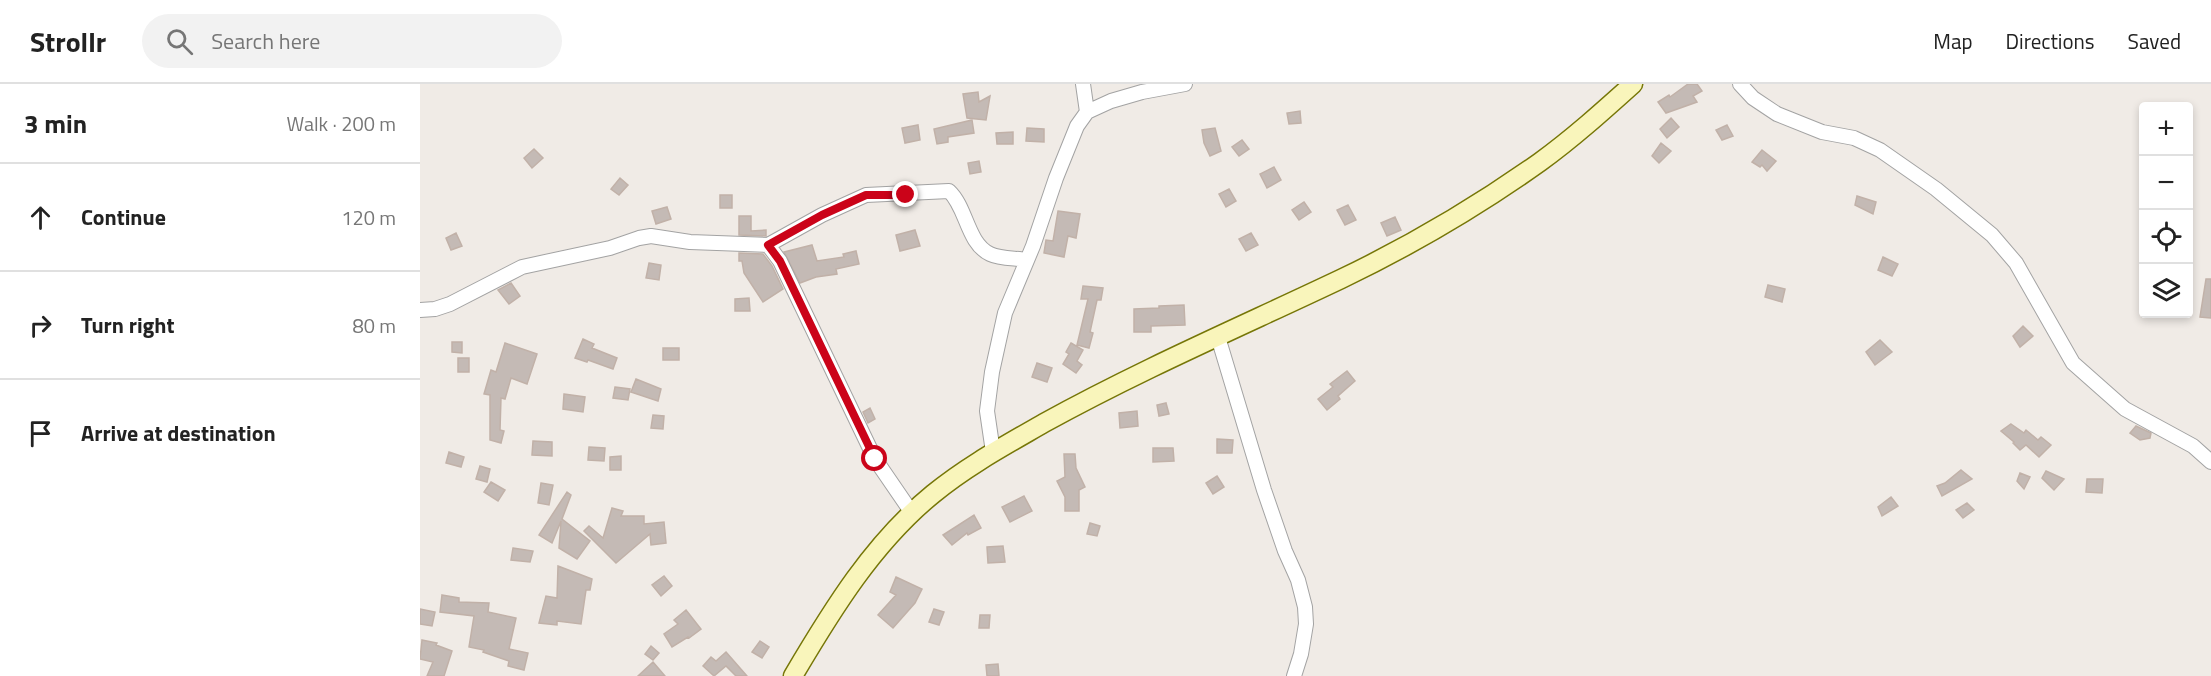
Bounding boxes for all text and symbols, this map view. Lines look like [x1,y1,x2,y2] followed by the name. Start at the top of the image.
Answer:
[142,14,562,68] search box
[30,20,106,63] text: Strollr
[211,24,320,58] text: Search here
[163,25,196,58] icon: search
[1933,25,1973,57] text: Map
[2006,25,2095,57] text: Directions
[2128,25,2181,57] text: Saved
[2139,102,2193,318] map controls
[2139,102,2193,156] button: +
[24,104,87,143] text: 3 min
[287,108,396,139] text: Walk · 200 m
[2139,156,2193,210] button: −
[892,181,918,207] route end
[81,200,166,234] text: Continue
[24,201,57,234] icon: ahead
[341,202,396,233] text: 120 m
[2139,210,2193,264] button: locate
[2139,264,2193,318] button: layers
[81,308,175,342] text: Turn right
[24,309,57,342] icon: right
[352,310,396,341] text: 80 m
[81,416,276,450] text: Arrive at destination
[24,417,57,450] icon: arrive
[861,445,887,471] route start

